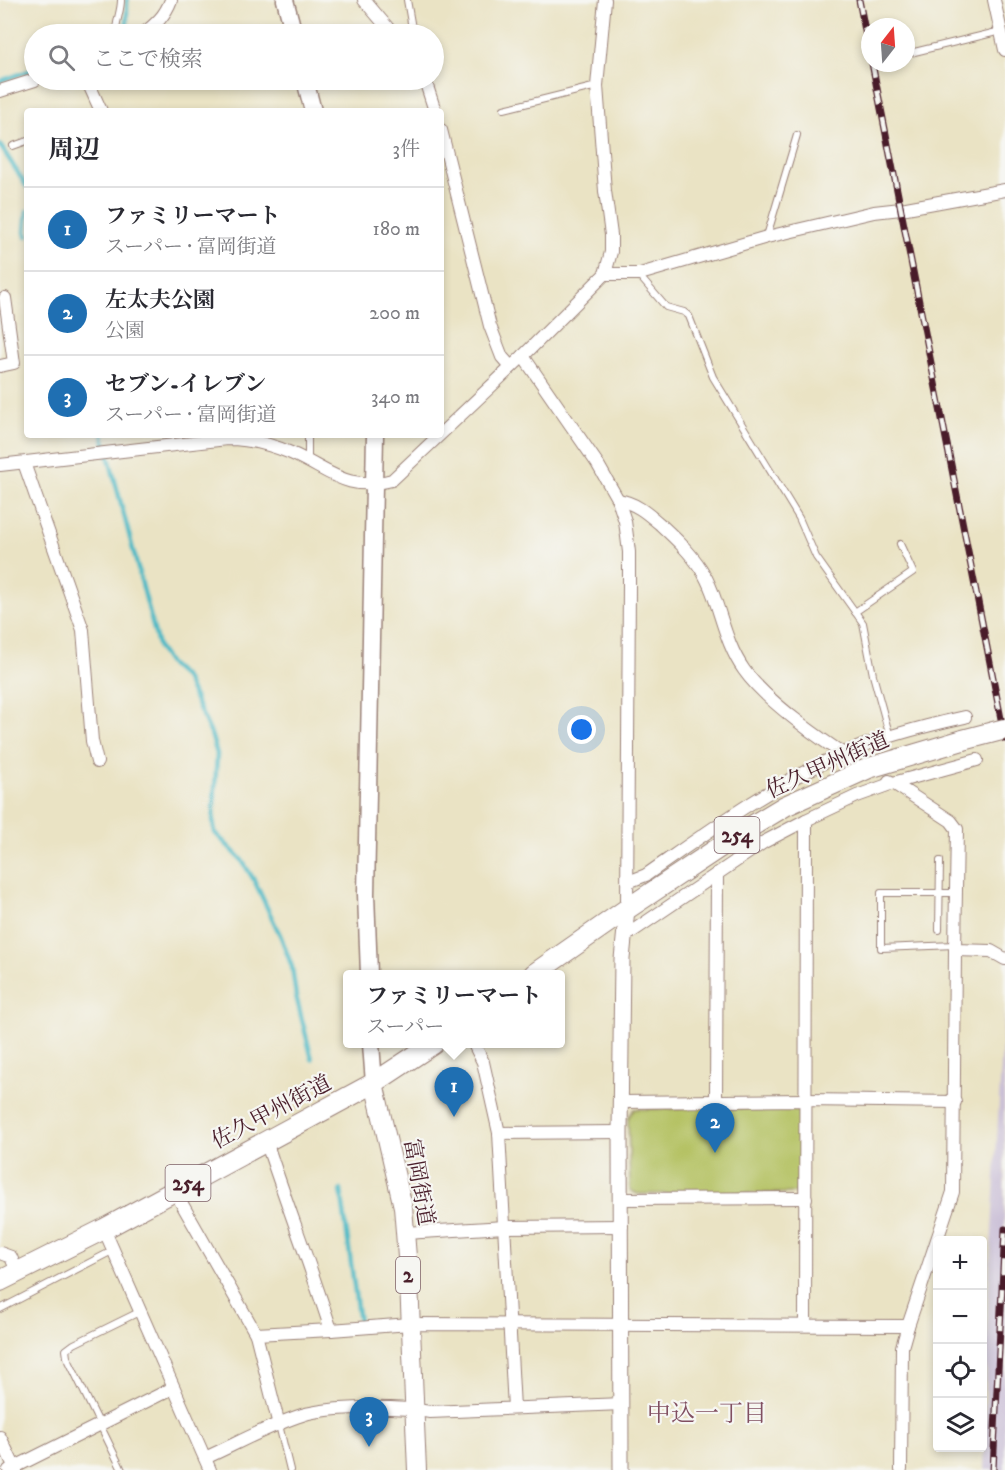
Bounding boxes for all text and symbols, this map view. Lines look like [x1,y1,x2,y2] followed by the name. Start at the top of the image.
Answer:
[861,18,915,72] north arrow
[24,24,444,90] search box
[45,41,78,74] icon: search
[93,46,203,73] text: ここで検索
[48,134,100,167] text: 周辺
[393,137,420,162] text: 3件
[105,203,281,230] text: ファミリーマート
[64,217,71,242] text: 1
[373,217,420,242] text: 180 m
[105,235,276,260] text: スーパー · 富岡街道
[105,287,215,314] text: 左太夫公園
[63,301,72,326] text: 2
[369,301,420,326] text: 200 m
[105,319,145,344] text: 公園
[105,371,266,398] text: セブン-イレブン
[64,385,71,410] text: 3
[371,385,420,410] text: 340 m
[105,403,276,428] text: スーパー · 富岡街道
[567,715,596,744] your location
[762,726,893,805] street label: 佐久甲州街道
[714,817,760,853] road number: 254
[343,970,565,1048] popup
[366,983,542,1010] text: ファミリーマート
[366,1015,444,1040] text: スーパー
[434,1068,474,1117] pin: 1
[207,1069,336,1155] street label: 佐久甲州街道
[696,1104,734,1153] pin: 2
[398,1137,439,1228] street label: 富岡街道
[166,1165,210,1201] road number: 254
[933,1236,987,1452] map controls
[933,1236,987,1290] button: +
[396,1257,420,1293] road number: 2
[933,1290,987,1344] button: −
[933,1344,987,1398] button: locate
[350,1398,388,1447] pin: 3
[933,1398,987,1452] button: layers
[647,1399,767,1429] district label: 中込一丁目

